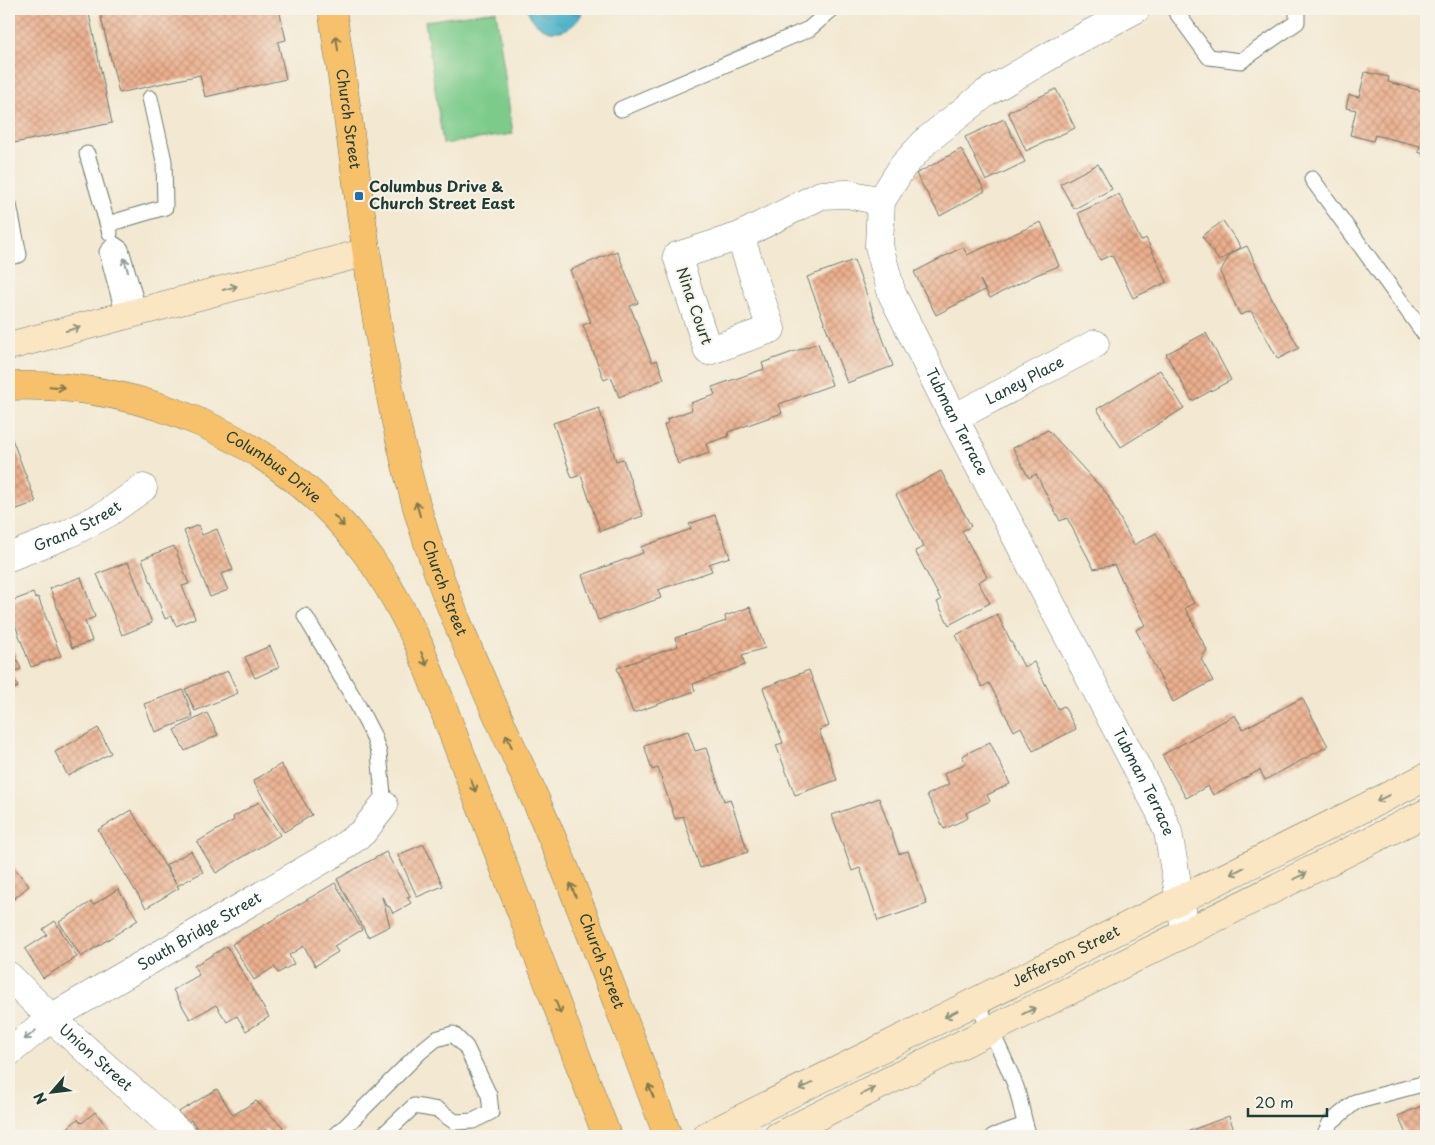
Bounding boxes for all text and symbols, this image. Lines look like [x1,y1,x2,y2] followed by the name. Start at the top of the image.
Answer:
[332,35,342,51] one-way arrow
[331,67,368,170] street label: Church Street
[369,174,516,214] place label: Columbus Drive & Church Street East
[353,190,365,202] marker: Columbus Drive & Church Street East
[120,257,130,273] one-way arrow
[671,264,719,347] street label: Nina Court
[222,283,238,292] one-way arrow
[64,324,80,333] one-way arrow
[981,349,1067,410] street label: Laney Place
[921,363,995,479] street label: Tubman Terrace
[49,382,65,392] one-way arrow
[222,424,327,508] street label: Columbus Drive
[30,494,125,556] street label: Grand Street
[412,501,422,517] one-way arrow
[333,515,345,528] one-way arrow
[418,536,474,639] street label: Church Street
[420,651,430,666] one-way arrow
[1108,723,1181,839] street label: Tubman Terrace
[504,734,514,749] one-way arrow
[470,778,479,793] one-way arrow
[1375,793,1390,803] one-way arrow
[1230,867,1245,876] one-way arrow
[1292,871,1307,880] one-way arrow
[568,883,578,898] one-way arrow
[133,885,265,975] street label: South Bridge Street
[574,909,632,1012] street label: Church Street
[1007,919,1123,992] street label: Jefferson Street
[554,999,563,1015] one-way arrow
[1022,1006,1037,1016] one-way arrow
[944,1010,959,1019] one-way arrow
[54,1017,138,1096] street label: Union Street
[24,1029,37,1040] one-way arrow
[28,1068,78,1118] north arrow
[798,1082,813,1092] one-way arrow
[646,1083,655,1099] one-way arrow
[1248,1085,1326,1117] scale bar
[860,1086,875,1095] one-way arrow
[28,1089,52,1108] text: N
[1255,1090,1294,1113] text: 20 m

